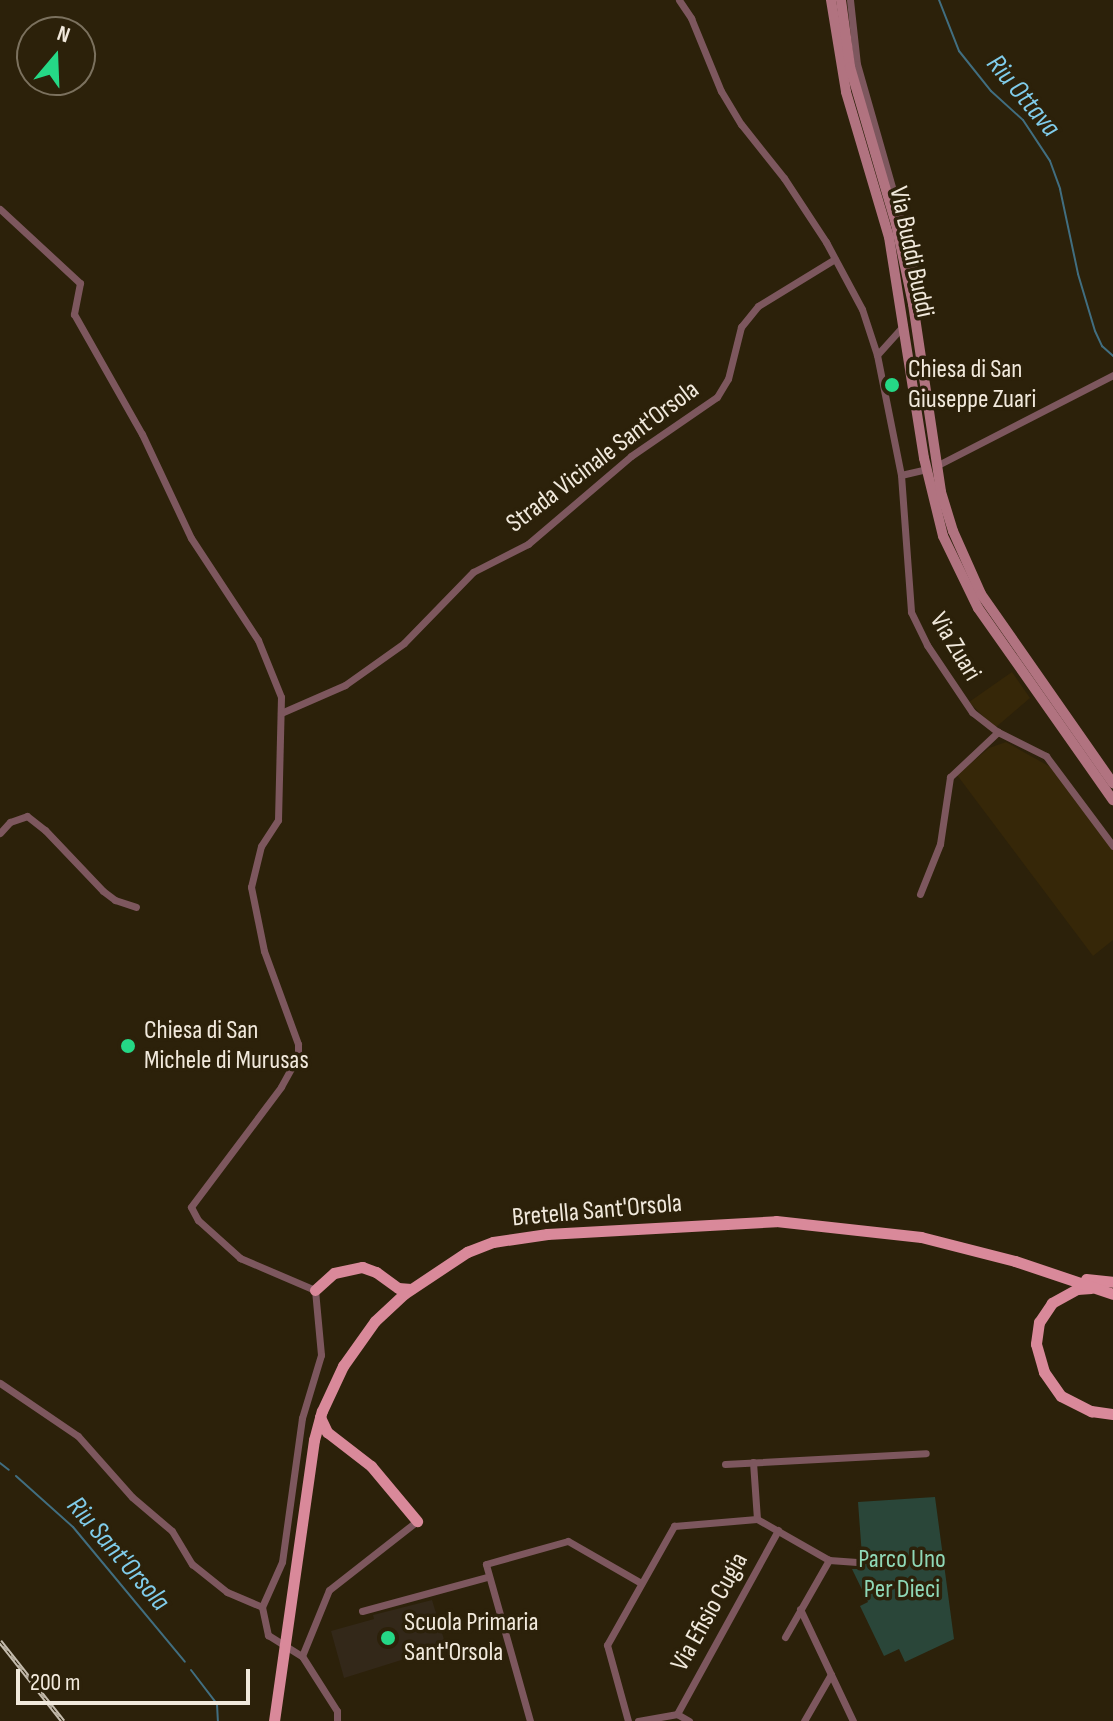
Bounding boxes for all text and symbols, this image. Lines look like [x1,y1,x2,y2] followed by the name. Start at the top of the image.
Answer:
[16,16,96,96] north arrow
[53,20,73,49] text: N
[979,48,1067,144] water label: Riu Ottava
[882,184,940,320] street label: Via Buddi Buddi
[908,354,1036,416] place label: Chiesa di San Giuseppe Zuari
[501,375,705,539] street label: Strada Vicinale Sant'Orsola
[883,376,901,394] marker: Chiesa di San Giuseppe Zuari
[922,607,988,687] street label: Via Zuari
[144,1015,309,1076] place label: Chiesa di San Michele di Murusas
[119,1037,137,1055] marker: Chiesa di San Michele di Murusas
[511,1188,683,1234] street label: Bretella Sant'Orsola
[59,1490,177,1618] water label: Riu Sant'Orsola
[858,1544,946,1606] park label: Parco Uno Per Dieci
[665,1547,755,1677] street label: Via Efisio Cugia
[404,1607,538,1668] place label: Scuola Primaria Sant'Orsola
[379,1629,397,1647] marker: Scuola Primaria Sant'Orsola
[20,1653,254,1703] scale bar
[30,1668,81,1697] text: 200 m

